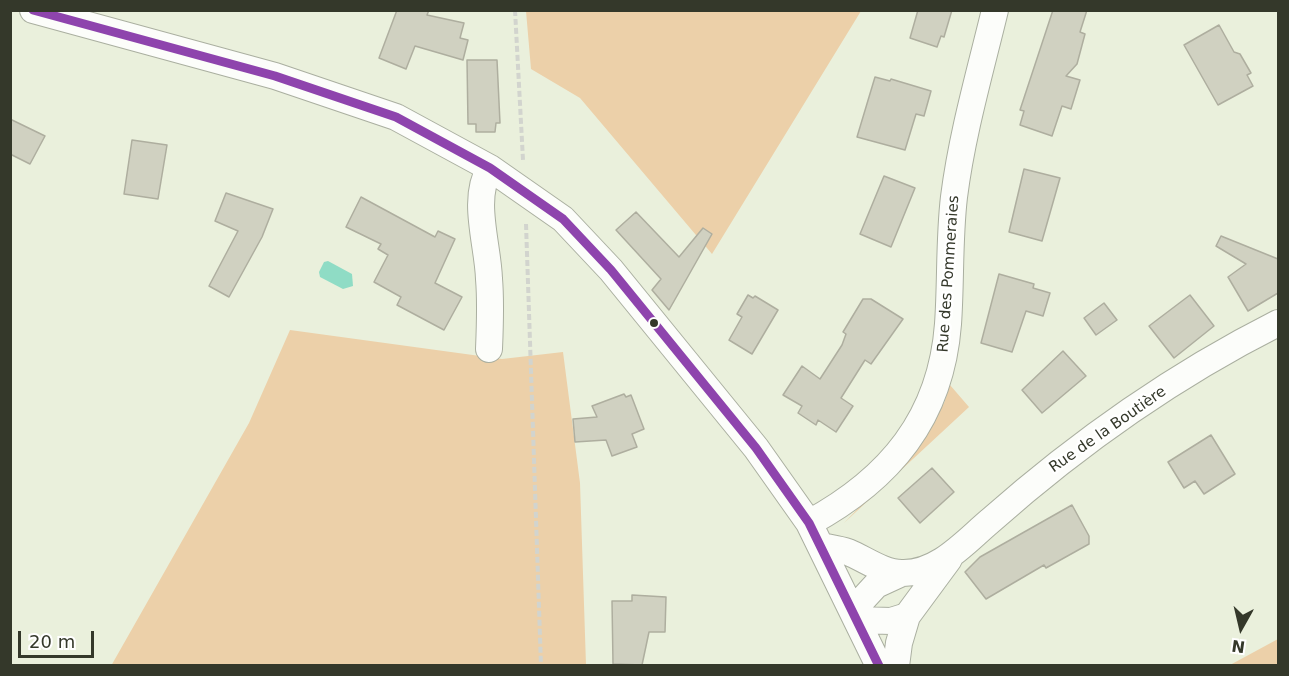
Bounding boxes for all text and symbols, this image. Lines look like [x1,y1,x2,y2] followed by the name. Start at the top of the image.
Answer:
[935,195,963,353] street label: Rue des Pommeraies
[648,317,660,329] unlabelled marker
[1046,383,1170,477] street label: Rue de la Boutière
[1211,598,1271,658] north arrow
[21,619,98,657] scale bar
[29,631,75,652] text: 20 m
[1230,636,1246,657] text: N

